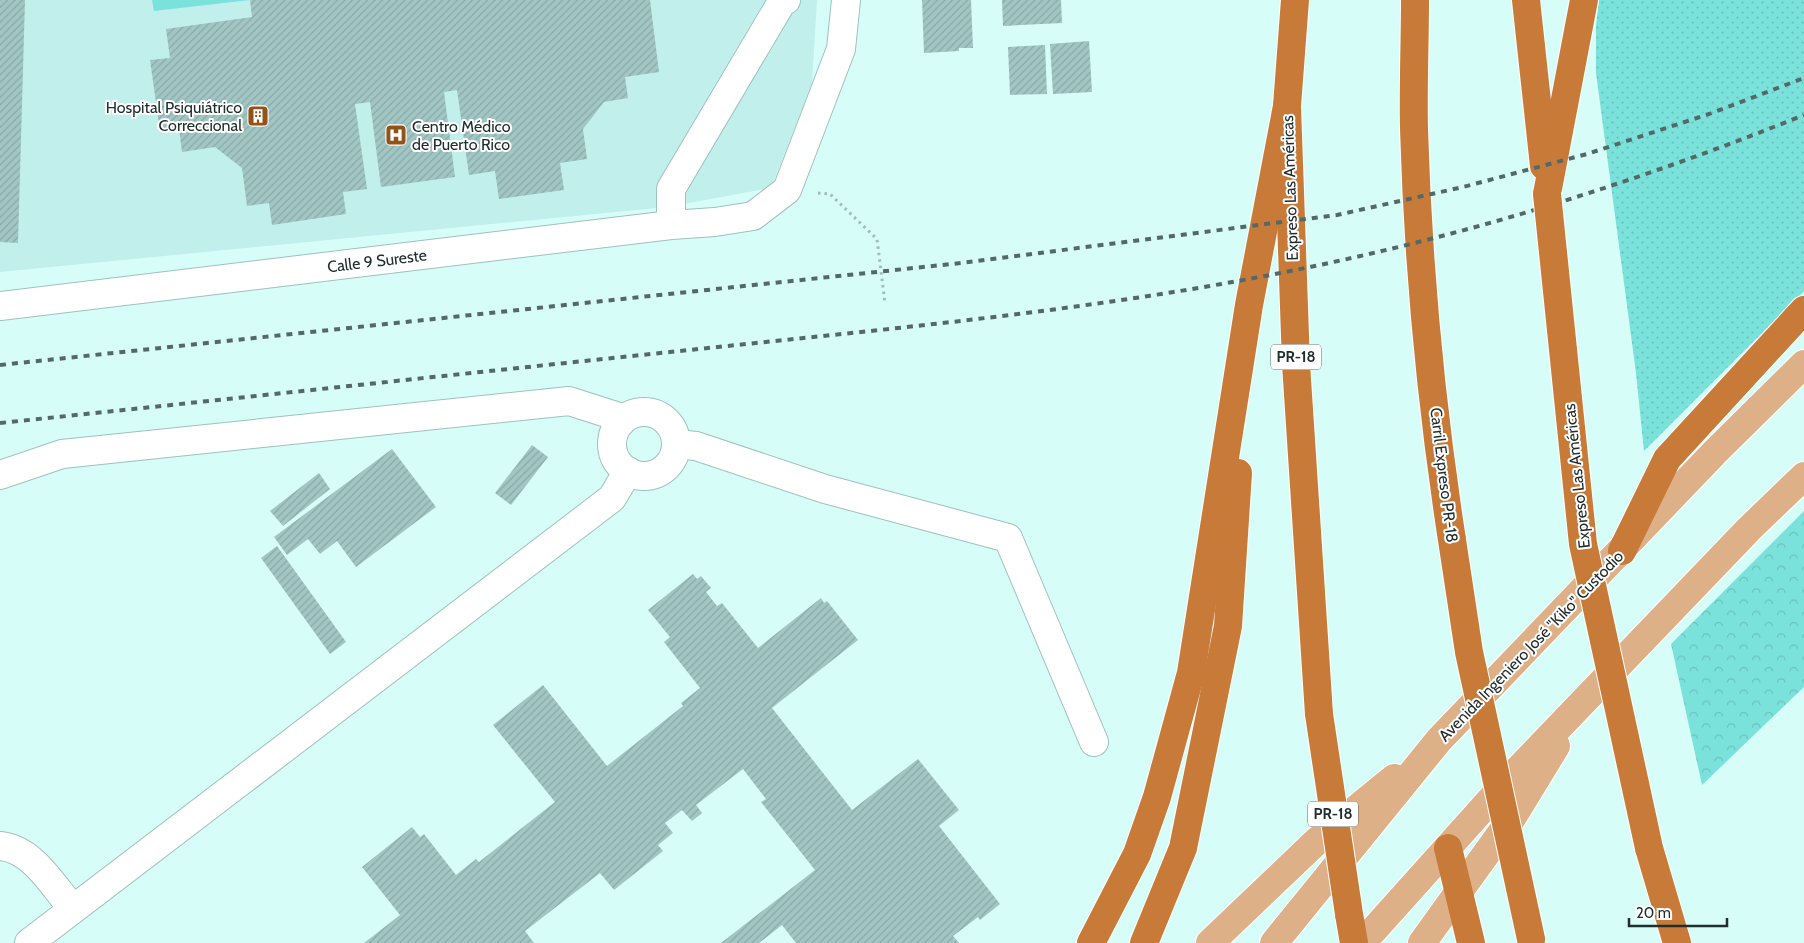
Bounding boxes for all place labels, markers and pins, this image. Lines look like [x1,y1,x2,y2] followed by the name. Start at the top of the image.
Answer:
[106,98,242,135] place label: Hospital Psiquiátrico Correccional
[246,104,270,128] building icon: Hospital Psiquiátrico Correccional
[412,117,511,154] place label: Centro Médico de Puerto Rico
[384,123,408,147] hospital icon: Centro Médico de Puerto Rico

